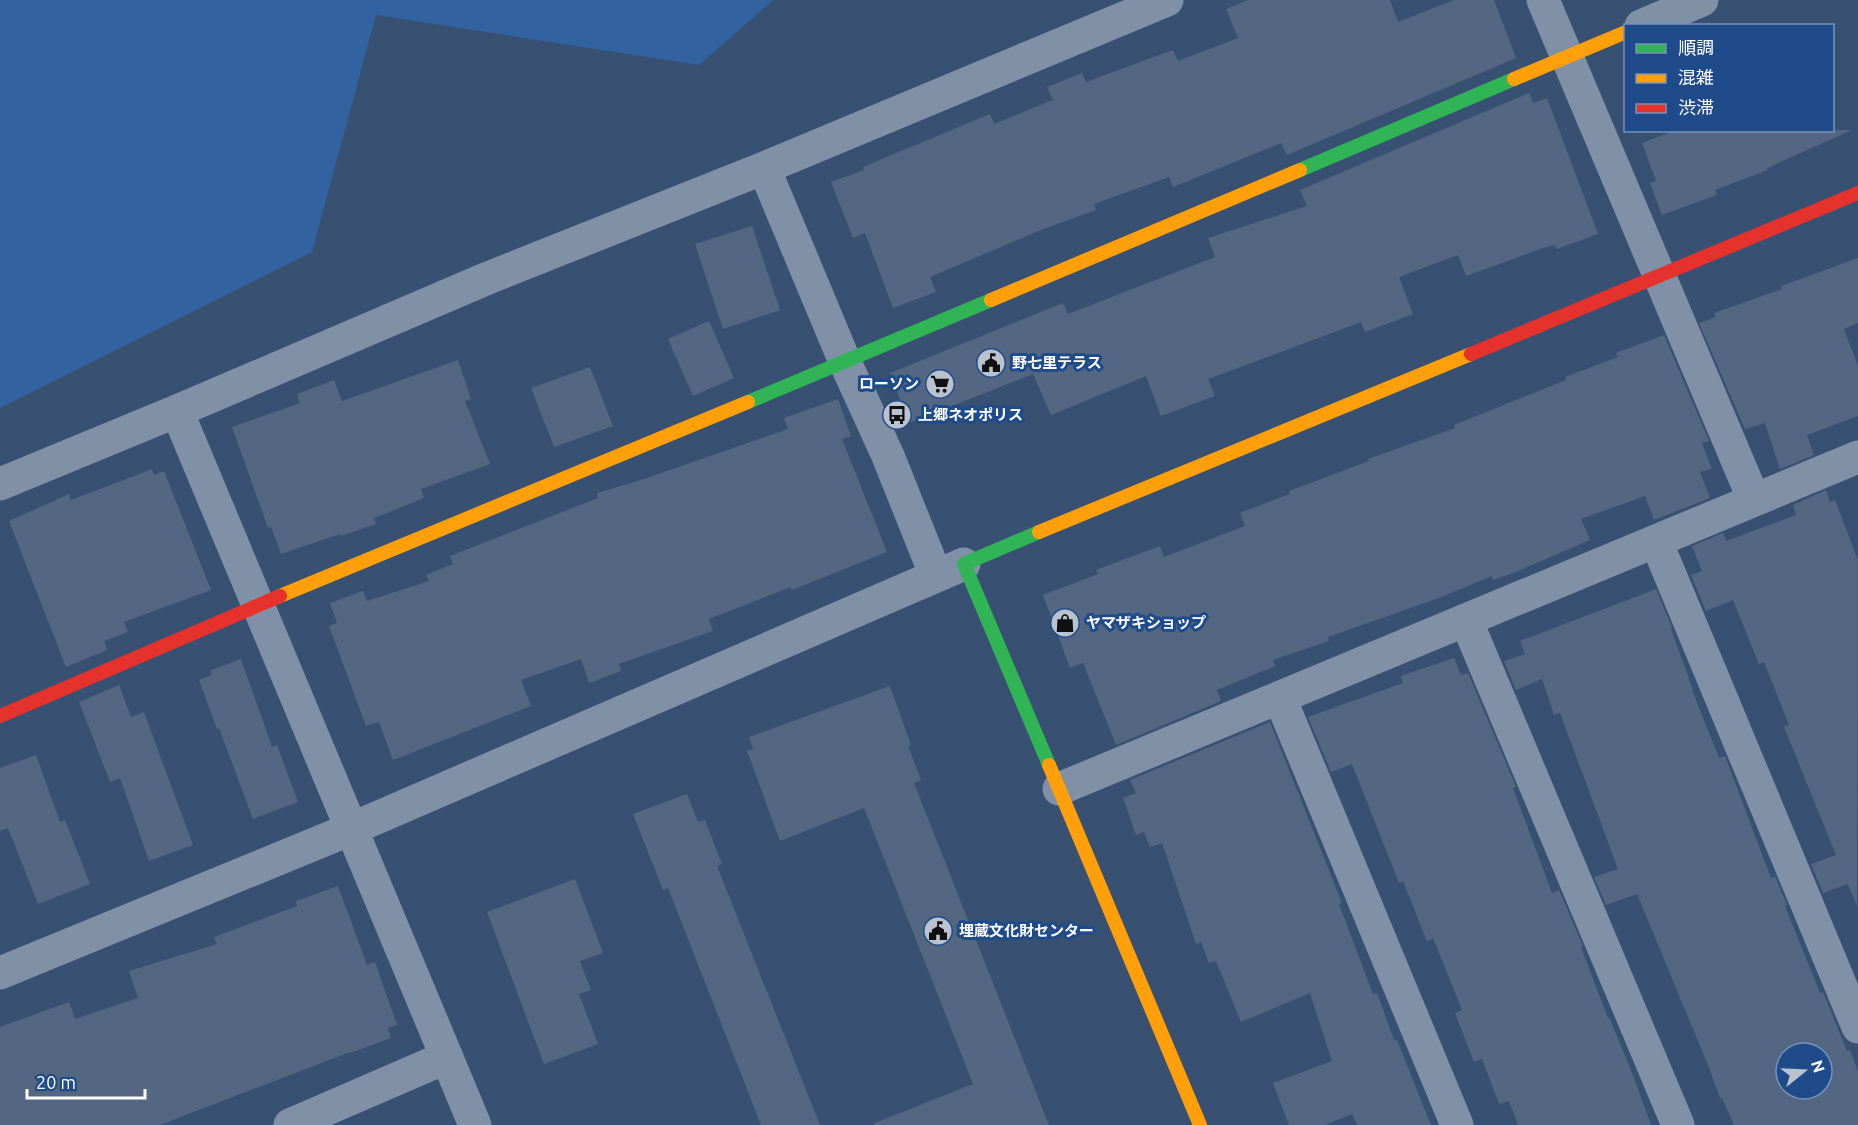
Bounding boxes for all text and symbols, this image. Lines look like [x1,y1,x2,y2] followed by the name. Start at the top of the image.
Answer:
[1624,24,1834,132] legend
[1678,37,1714,57] text: 順調
[1678,67,1714,87] text: 混雑
[1678,97,1714,117] text: 渋滞
[975,347,1007,379] public building icon: 野七里テラス
[1012,354,1102,371] place label: 野七里テラス
[924,368,956,400] supermarket icon: ローソン
[859,375,919,392] place label: ローソン
[881,399,913,431] bus stop icon: 上郷ネオポリス
[918,406,1023,423] place label: 上郷ネオポリス
[1049,607,1081,639] shop icon: ヤマザキショップ
[1086,614,1206,631] place label: ヤマザキショップ
[922,915,954,947] public building icon: 埋蔵文化財センター
[959,922,1094,939] place label: 埋蔵文化財センター
[1774,1041,1834,1101] north arrow
[1808,1058,1829,1075] text: N
[27,1062,146,1100] scale bar
[36,1072,76,1092] text: 20 m

